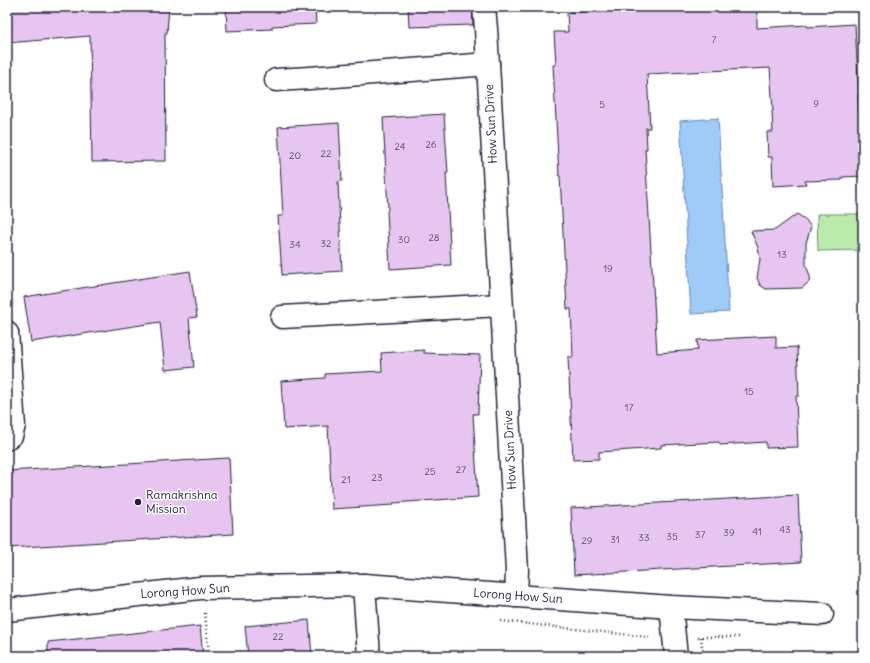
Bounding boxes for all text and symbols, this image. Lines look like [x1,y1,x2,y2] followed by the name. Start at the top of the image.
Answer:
[712,33,717,46] house number: 7
[481,84,500,164] street label: How Sun Drive
[813,97,819,110] house number: 9
[599,98,605,111] house number: 5
[425,138,437,151] house number: 26
[394,140,406,153] house number: 24
[321,147,332,160] house number: 22
[289,149,301,162] house number: 20
[428,231,440,244] house number: 28
[398,233,410,246] house number: 30
[320,237,332,250] house number: 32
[289,238,301,251] house number: 34
[777,248,787,261] house number: 13
[603,262,613,275] house number: 19
[744,385,754,398] house number: 15
[625,401,634,414] house number: 17
[500,410,519,490] street label: How Sun Drive
[456,463,466,476] house number: 27
[424,465,436,478] house number: 25
[371,471,383,484] house number: 23
[341,473,351,486] house number: 21
[146,487,218,516] place label: Ramakrishna Mission
[133,497,143,507] marker: Ramakrishna Mission
[779,523,791,536] house number: 43
[752,525,762,538] house number: 41
[723,526,735,539] house number: 39
[695,528,705,541] house number: 37
[666,530,678,543] house number: 35
[638,531,650,544] house number: 33
[610,533,620,546] house number: 31
[581,534,593,547] house number: 29
[140,580,230,601] street label: Lorong How Sun
[473,585,563,606] street label: Lorong How Sun
[273,630,284,643] house number: 22

